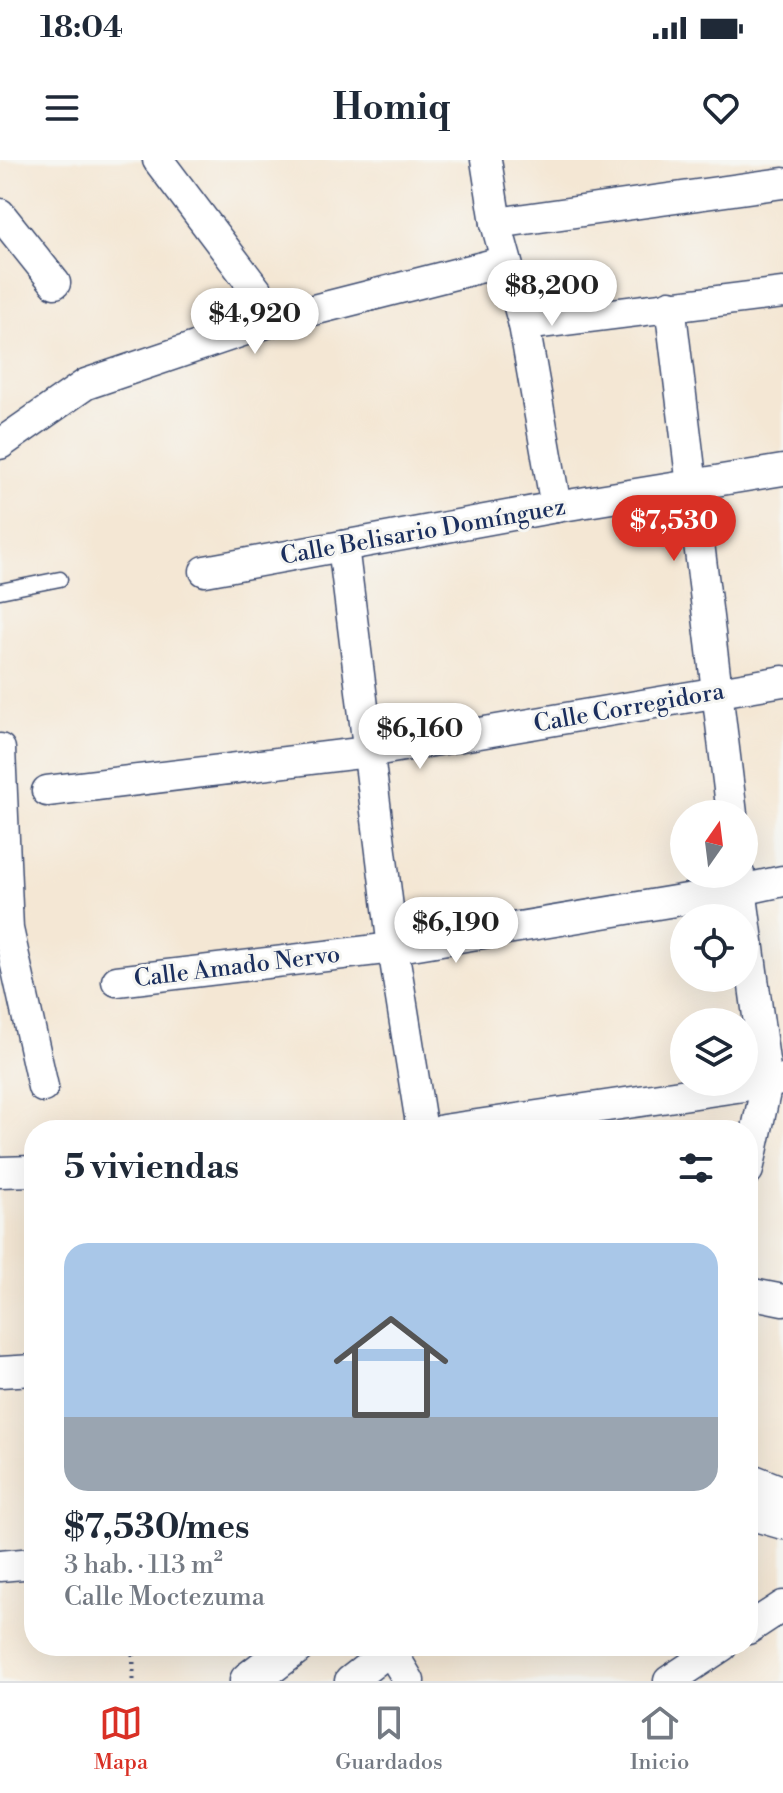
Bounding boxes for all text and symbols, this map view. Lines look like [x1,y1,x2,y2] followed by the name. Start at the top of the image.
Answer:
[40,9,123,47] text: 18:04
[40,86,84,130] icon: menu
[333,86,450,131] text: Homiq
[699,86,743,130] icon: heart
[487,260,617,328] pin: $8,200
[505,270,599,302] text: $8,200
[190,288,320,356] pin: $4,920
[209,298,301,330] text: $4,920
[278,492,568,572] street label: Calle Belisario Domínguez
[609,495,739,563] pin: $7,530
[630,505,718,537] text: $7,530
[531,676,727,740] street label: Calle Corregidora
[355,703,485,771] pin: $6,160
[377,713,463,745] text: $6,160
[670,800,758,888] north arrow
[670,800,758,1096] map controls
[391,897,521,965] pin: $6,190
[670,904,758,992] button: locate
[412,907,500,939] text: $6,190
[132,939,342,995] street label: Calle Amado Nervo
[670,1008,758,1096] button: layers
[674,1146,718,1190] icon: filters
[64,1147,239,1189] text: 5 viviendas
[319,1295,463,1439] icon: home
[64,1507,250,1549] text: $7,530/mes
[64,1549,223,1581] text: 3 hab. · 113 m²
[64,1581,265,1613] text: Calle Moctezuma
[94,1701,148,1776] tab: Mapa
[335,1701,443,1776] tab: Guardados
[630,1701,689,1776] tab: Inicio

